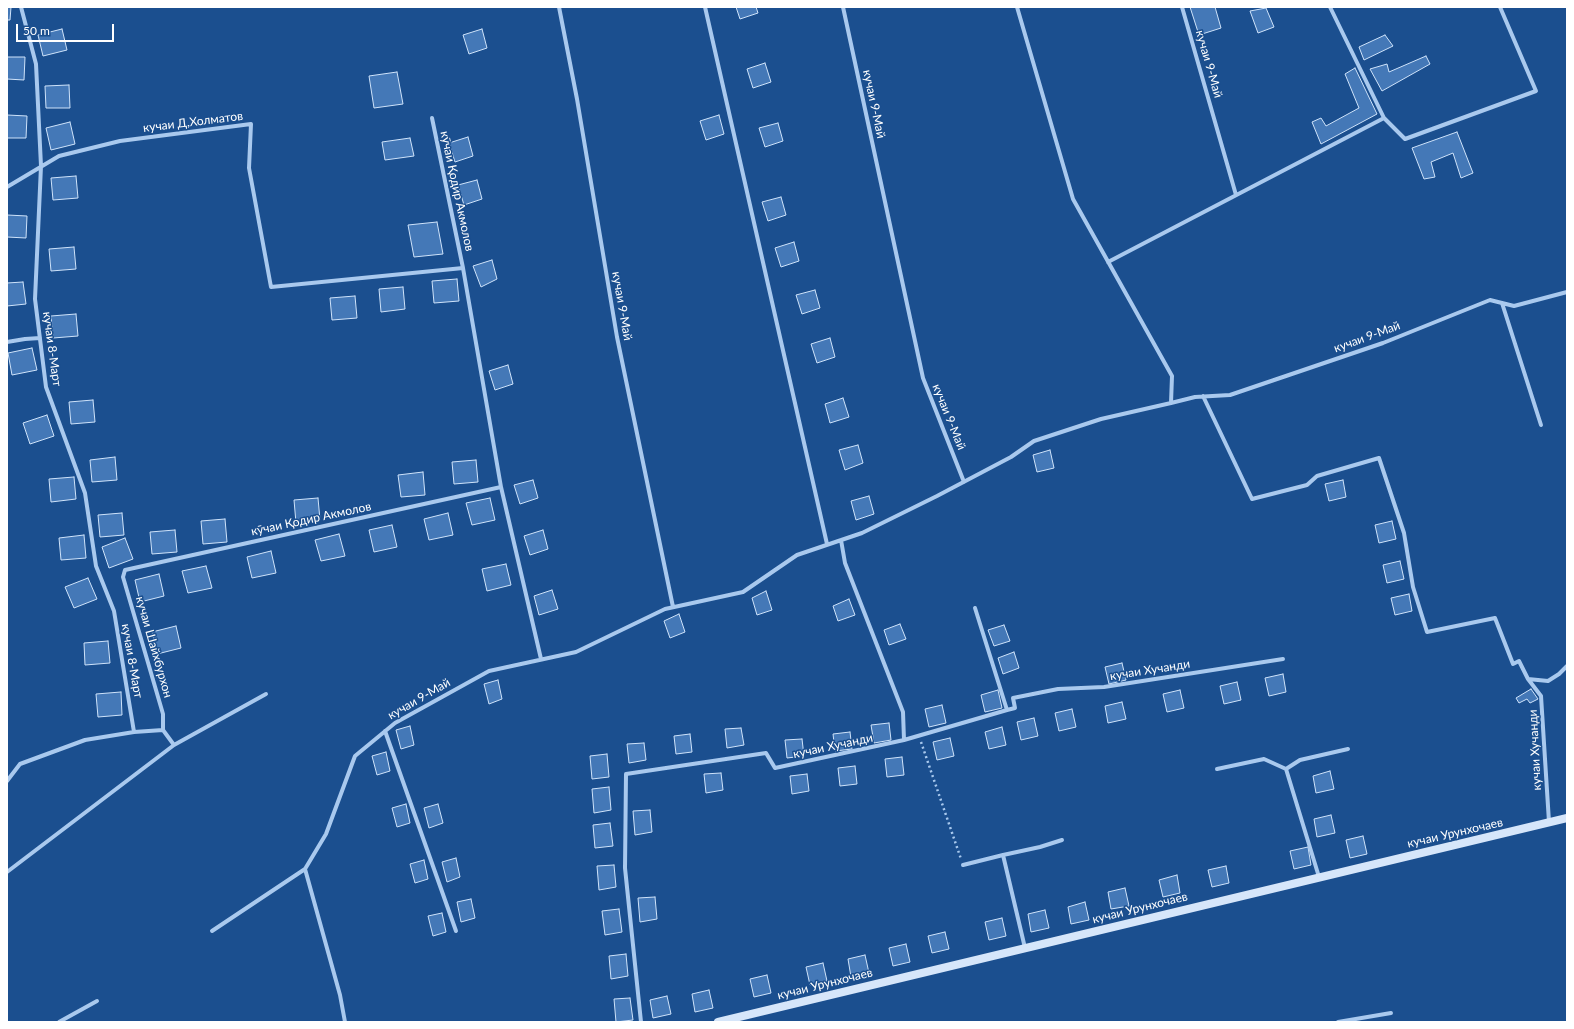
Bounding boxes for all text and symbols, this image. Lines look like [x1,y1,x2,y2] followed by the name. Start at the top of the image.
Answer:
[18,16,116,42] scale bar
[23,23,50,38] text: 50 m
[1192,28,1226,100] street label: кучаи 9-Май
[860,68,888,140] street label: кучаи 9-Май
[142,109,244,135] street label: кучаи Д,Холматов
[437,130,477,252] street label: кӯчаи Қодир Акмолов
[609,270,635,342] street label: кучаи 9-Май
[40,311,64,387] street label: кучаи 8-Март
[1332,318,1402,356] street label: кучаи 9-Май
[929,382,969,452] street label: кучаи 9-Май
[250,499,372,539] street label: кӯчаи Қодир Акмолов
[133,595,175,699] street label: кучаи Шайхбурхон
[118,623,146,699] street label: кучаи 8-Март
[1109,657,1191,683] street label: кучаи Хучанди
[385,675,453,723] street label: кучаи 9-Май
[1526,709,1544,791] street label: кучаи Хучанди
[792,731,874,761] street label: кучаи Хучанди
[1406,815,1504,851] street label: кучаи Урунхочаев
[1091,889,1189,927] street label: кучаи Урунхочаев
[776,965,874,1003] street label: кучаи Урунхочаев

